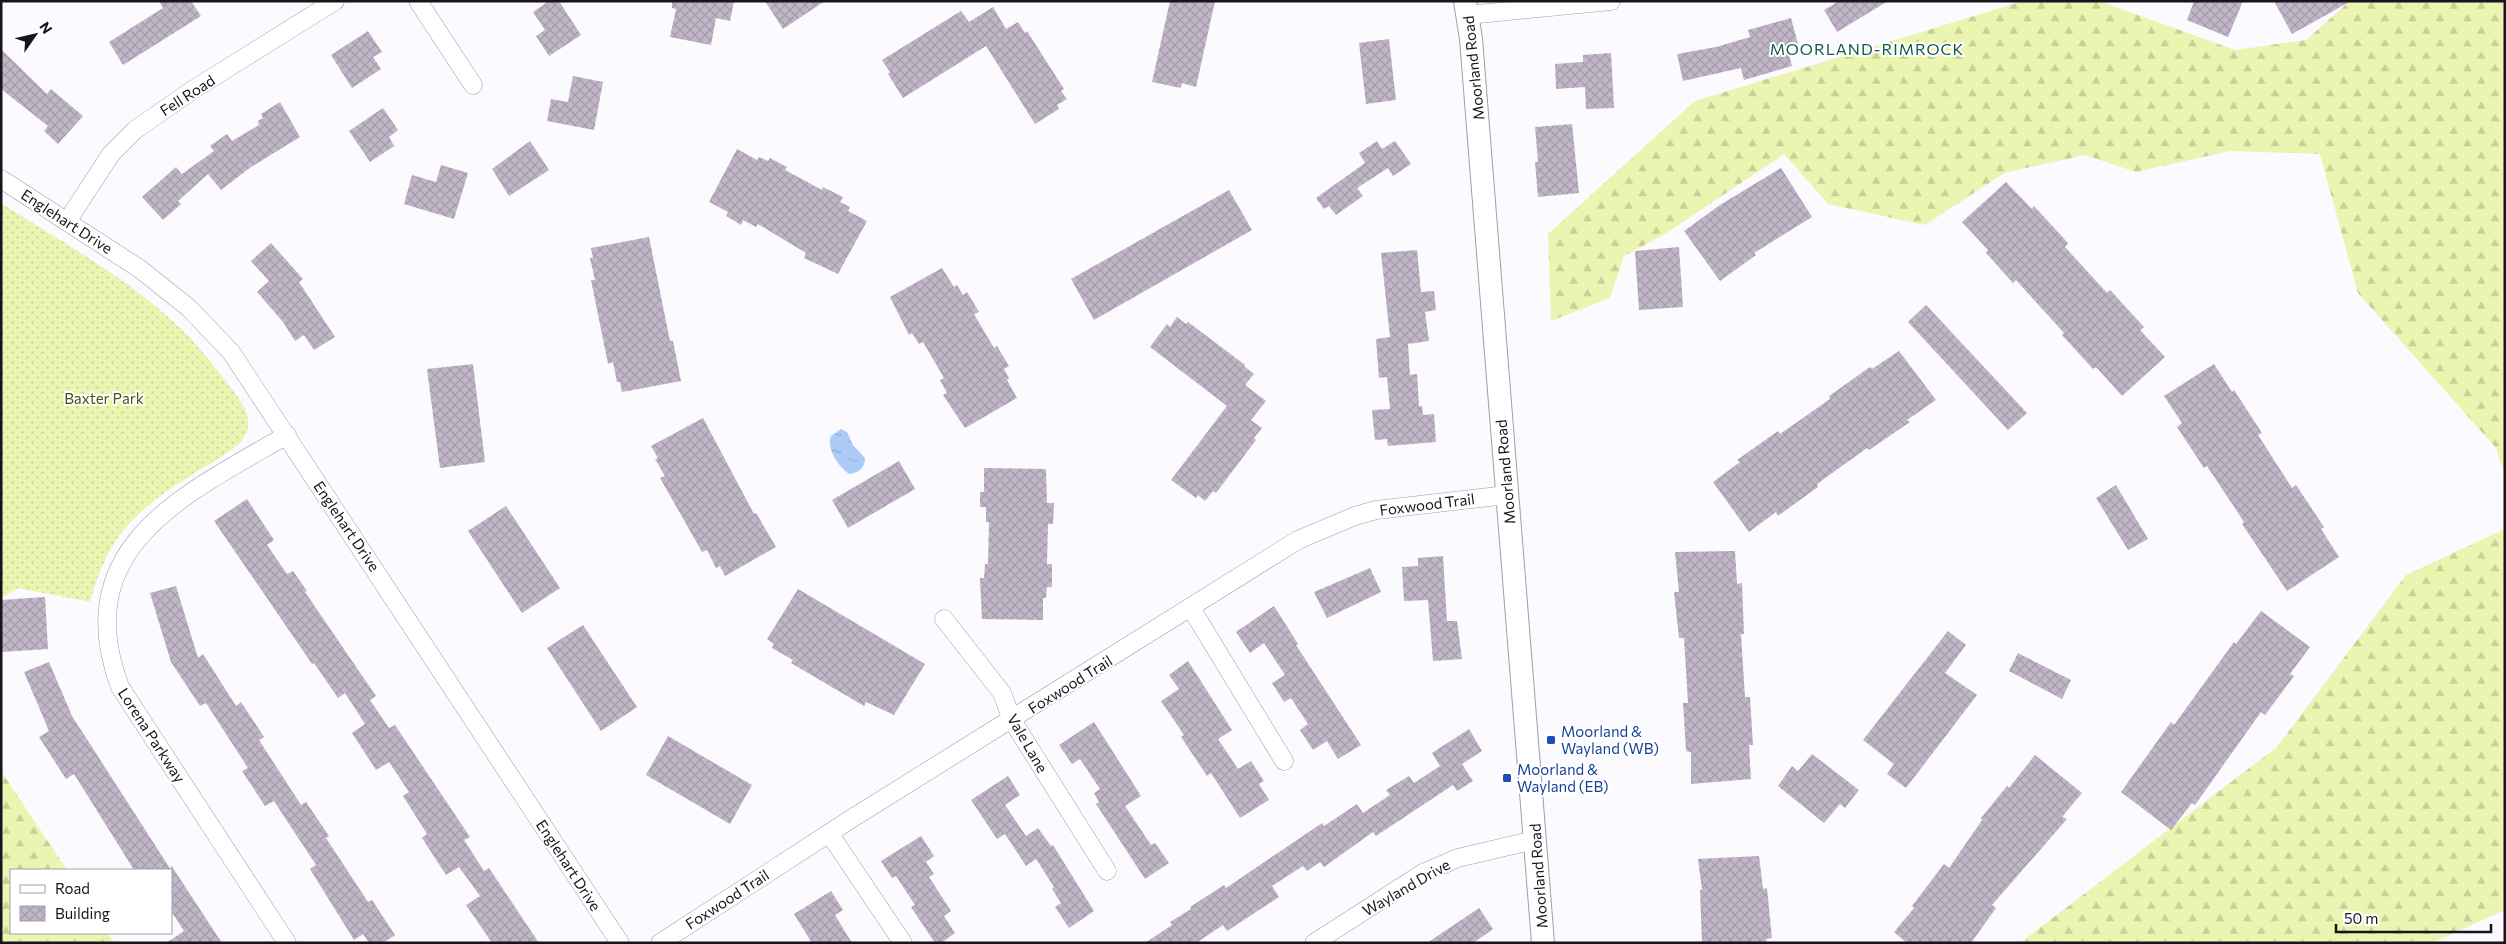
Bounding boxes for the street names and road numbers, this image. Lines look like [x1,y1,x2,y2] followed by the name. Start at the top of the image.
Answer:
[1459,15,1487,121] street label: Moorland Road
[156,71,218,119] street label: Fell Road
[18,185,116,257] street label: Englehart Drive
[1491,419,1519,525] street label: Moorland Road
[310,477,384,575] street label: Englehart Drive
[1378,489,1476,519] street label: Foxwood Trail
[1025,651,1115,717] street label: Foxwood Trail
[115,684,189,786] street label: Lorena Parkway
[1004,710,1052,776] street label: Vale Lane
[533,816,605,914] street label: Englehart Drive
[1525,823,1551,929] street label: Moorland Road
[1359,855,1453,919] street label: Wayland Drive
[682,865,772,933] street label: Foxwood Trail

